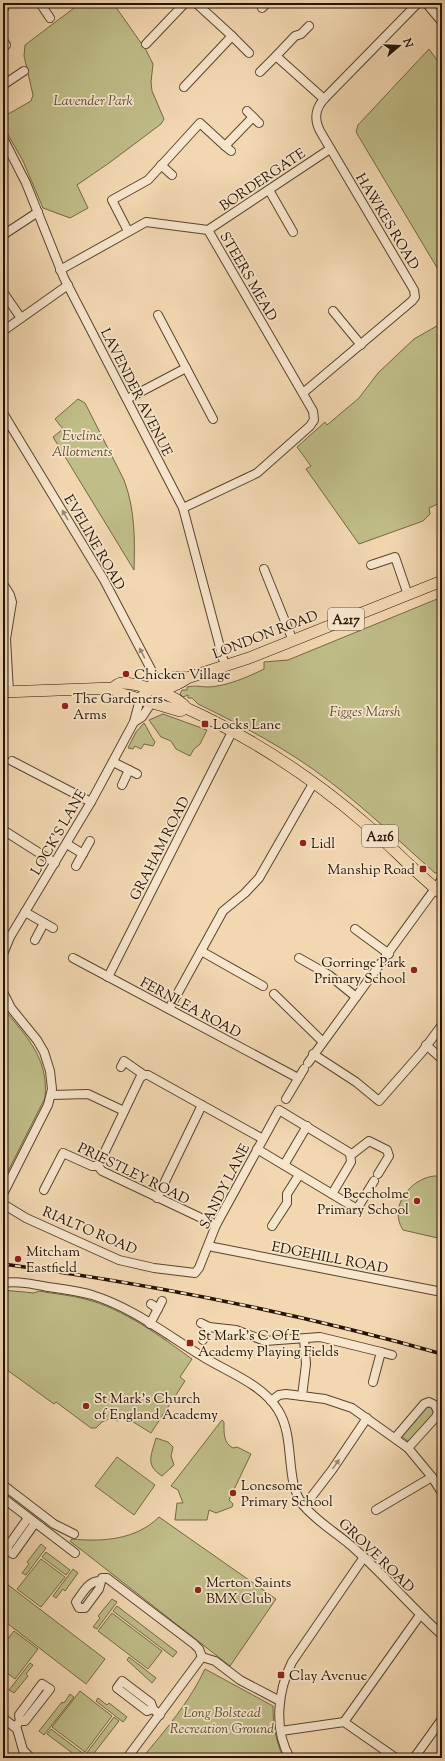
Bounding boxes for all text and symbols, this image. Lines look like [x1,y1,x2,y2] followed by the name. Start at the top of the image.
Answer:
[379,26,419,66] north arrow
[398,35,417,50] text: N
[53,92,133,112] park label: Lavender Park
[216,144,311,217] street label: BORDERGATE
[350,170,423,274] street label: HAWKES ROAD
[214,229,281,325] street label: STEERS MEAD
[94,325,176,461] street label: LAVENDER AVENUE
[52,427,113,463] park label: Eveline Allotments
[58,492,129,594] street label: EVELINE ROAD
[61,509,68,521] one-way arrow
[210,607,321,665] street label: LONDON ROAD
[328,608,364,630] road number: A217
[138,647,145,659] one-way arrow
[134,666,231,686] place label: Chicken Village
[121,669,131,679] marker: Chicken Village
[73,690,163,726] place label: The Gardeners Arms
[60,701,70,711] marker: The Gardeners Arms
[329,703,401,723] park label: Figges Marsh
[213,716,281,736] place label: Locks Lane
[200,719,210,729] marker: Locks Lane
[27,786,93,880] street label: LOCK'S LANE
[126,793,196,904] street label: GRAHAM ROAD
[362,825,398,847] road number: A216
[311,835,335,855] place label: Lidl
[298,838,308,848] marker: Lidl
[328,861,415,881] place label: Manship Road
[418,864,428,874] marker: Manship Road
[314,954,406,990] place label: Gorringe Park Primary School
[409,965,419,975] marker: Gorringe Park Primary School
[136,974,244,1044] street label: FERNLEA ROAD
[74,1139,193,1211] street label: PRIESTLEY ROAD
[196,1140,256,1233] street label: SANDY LANE
[317,1185,409,1221] place label: Beecholme Primary School
[412,1196,422,1206] marker: Beecholme Primary School
[39,1203,140,1261] street label: RIALTO ROAD
[270,1238,390,1280] street label: EDGEHILL ROAD
[26,1243,80,1279] place label: Mitcham Eastfield
[13,1254,23,1264] marker: Mitcham Eastfield
[198,1327,339,1363] place label: St Mark's C Of E Academy Playing Fields
[185,1338,195,1348] marker: St Mark's C Of E Academy Playing Fields
[94,1390,218,1426] place label: St Mark's Church of England Academy
[81,1401,91,1411] marker: St Mark's Church of England Academy
[332,1458,341,1469] one-way arrow
[241,1477,333,1513] place label: Lonesome Primary School
[228,1488,238,1498] marker: Lonesome Primary School
[333,1515,418,1598] street label: GROVE ROAD
[206,1574,291,1610] place label: Merton Saints BMX Club
[193,1585,203,1595] marker: Merton Saints BMX Club
[289,1667,367,1687] place label: Clay Avenue
[276,1670,286,1680] marker: Clay Avenue
[170,1704,274,1740] park label: Long Bolstead Recreation Ground

